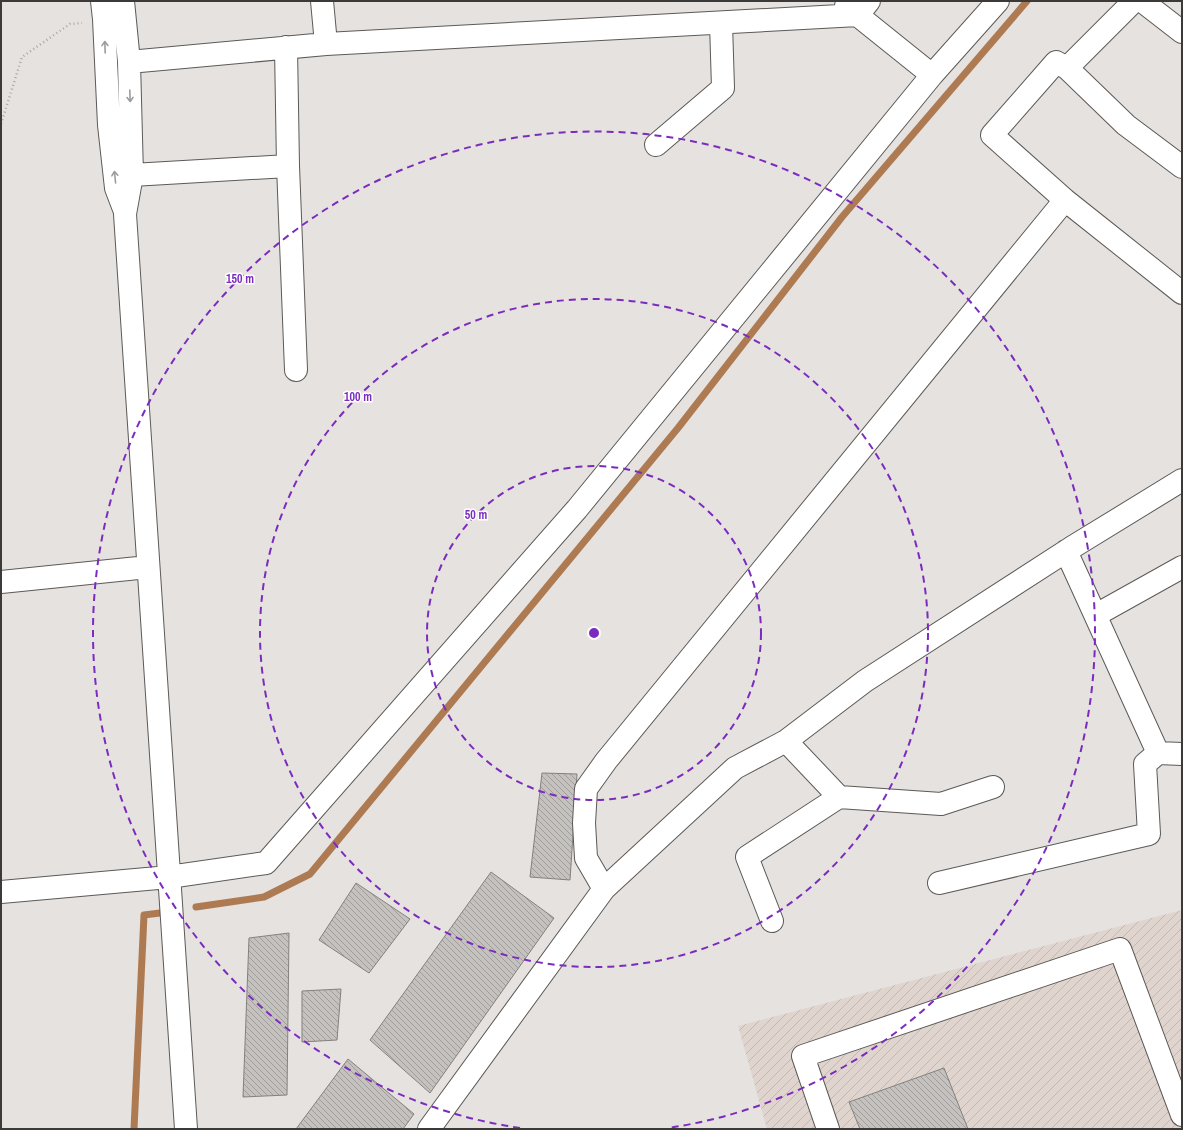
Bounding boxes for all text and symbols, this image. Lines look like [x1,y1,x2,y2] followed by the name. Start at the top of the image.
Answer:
[101,41,109,54] one-way arrow
[126,89,133,102] one-way arrow
[111,171,119,184] one-way arrow
[226,271,254,287] text: 150 m
[344,389,372,405] text: 100 m
[465,507,487,523] text: 50 m
[587,626,601,640] centre of rings

